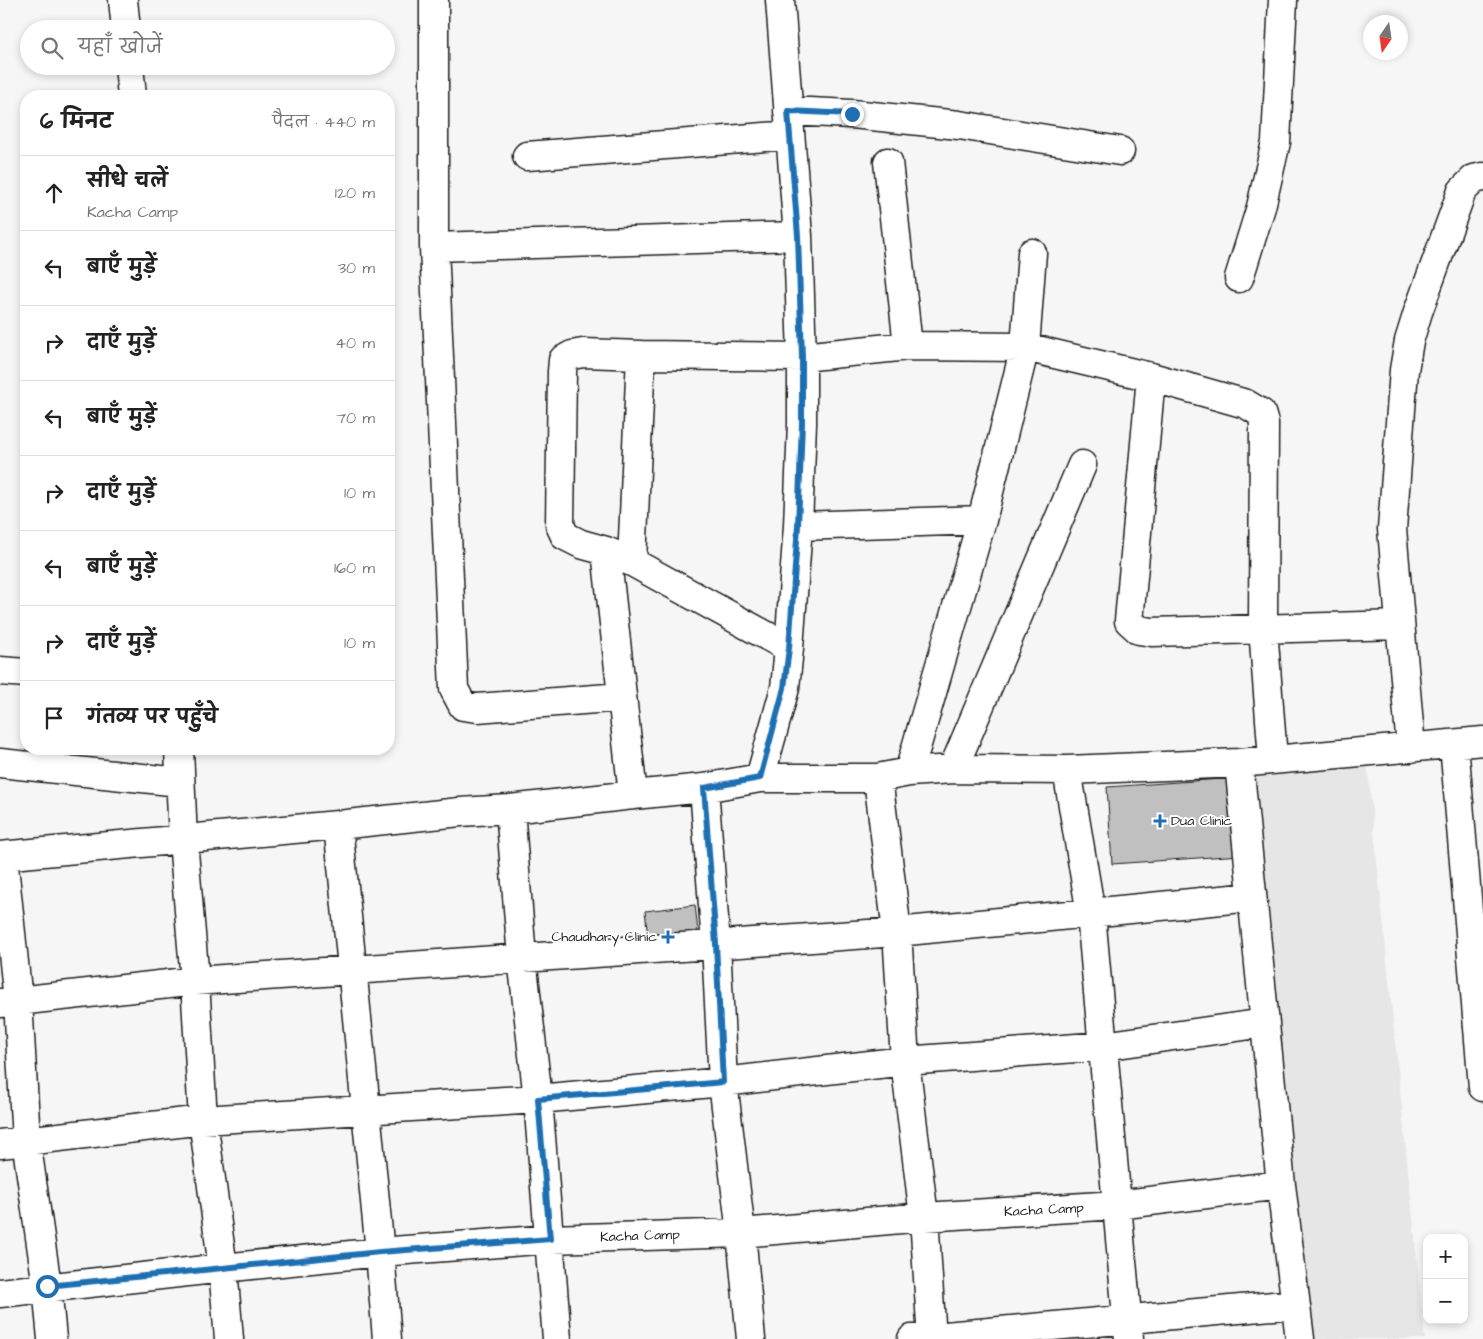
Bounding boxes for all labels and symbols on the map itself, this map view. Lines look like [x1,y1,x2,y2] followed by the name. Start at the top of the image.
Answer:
[1363,15,1408,60] north arrow
[841,103,864,126] route end
[1171,811,1232,831] place label: Dua Clinic
[1153,814,1167,828] marker: Dua Clinic
[551,927,657,947] place label: Chaudhary Clinic
[661,930,675,944] marker: Chaudhary Clinic
[1004,1198,1085,1222] street label: Kacha Camp
[600,1225,680,1247] street label: Kacha Camp
[36,1275,59,1298] route start

